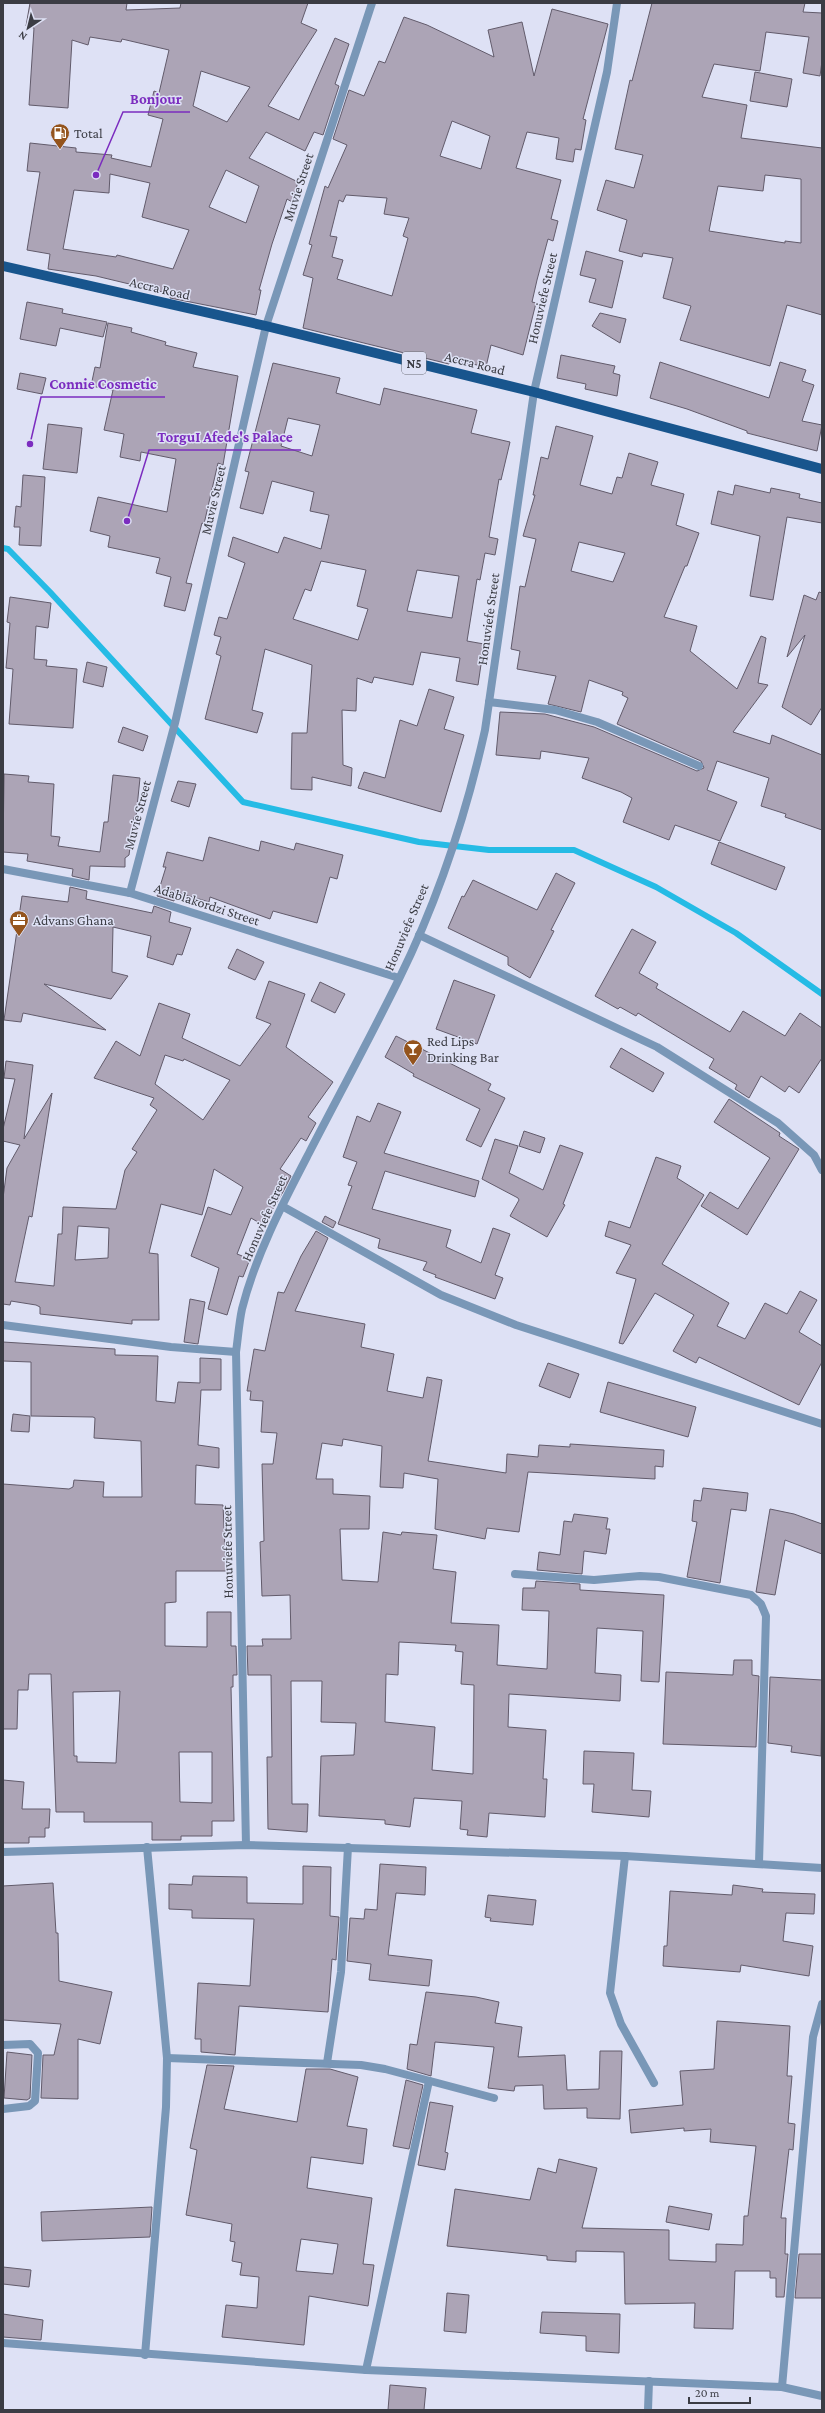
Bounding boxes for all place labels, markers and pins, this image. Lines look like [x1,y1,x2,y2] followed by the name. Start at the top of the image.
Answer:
[123,85,190,112] callout: Bonjour
[49,122,71,150] fuel station icon: Total
[74,125,103,141] place label: Total
[41,370,165,397] callout: Connie Cosmetic
[149,423,301,450] callout: TorguI Afede's Palace
[8,909,30,937] office icon: Advans Ghana
[33,912,114,928] place label: Advans Ghana
[427,1033,499,1065] place label: Red Lips Drinking Bar
[402,1038,424,1066] bar icon: Red Lips Drinking Bar

